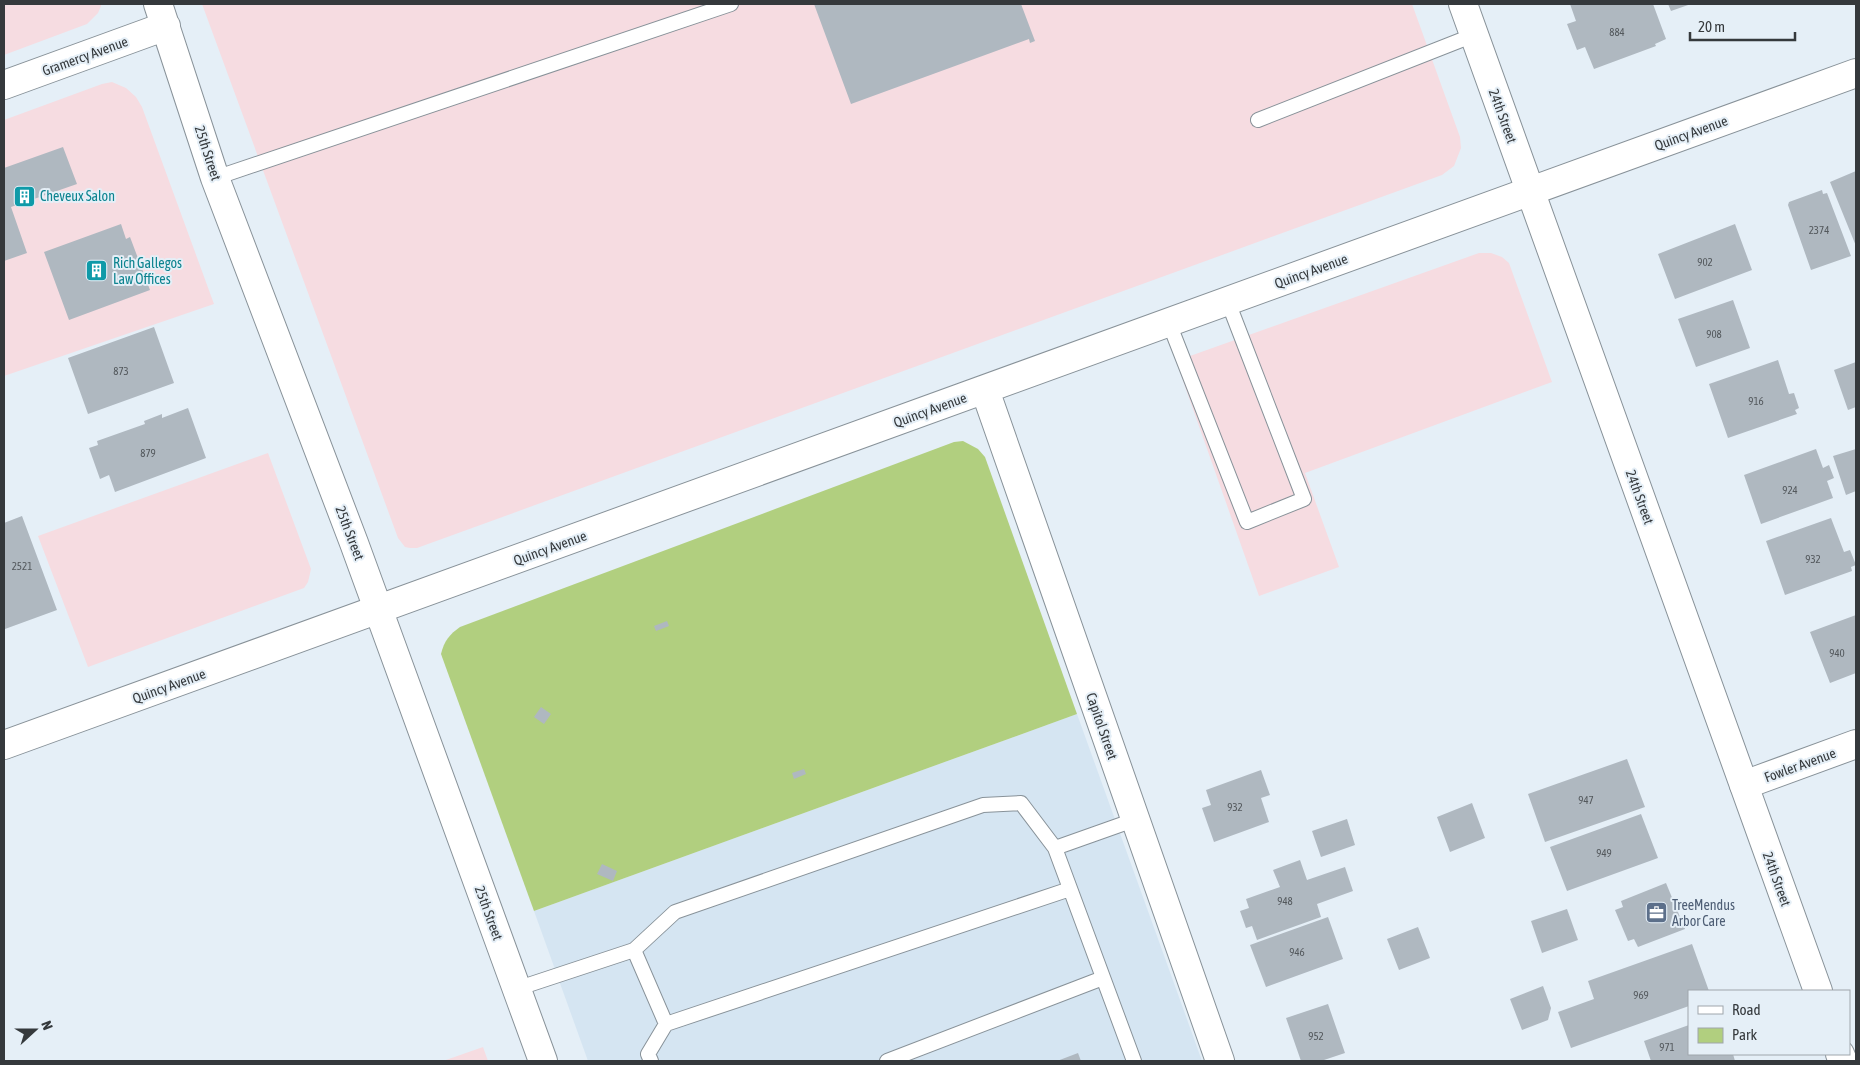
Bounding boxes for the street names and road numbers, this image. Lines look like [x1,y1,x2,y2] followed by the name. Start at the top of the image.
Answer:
[40,33,130,79] street label: Gramercy Avenue
[1486,87,1520,145] street label: 24th Street
[1652,112,1730,154] street label: Quincy Avenue
[192,124,224,182] street label: 25th Street
[1272,250,1350,292] street label: Quincy Avenue
[891,389,969,431] street label: Quincy Avenue
[1623,468,1657,526] street label: 24th Street
[332,504,368,562] street label: 25th Street
[511,527,589,569] street label: Quincy Avenue
[130,665,208,707] street label: Quincy Avenue
[1083,691,1121,761] street label: Capitol Street
[1762,745,1838,785] street label: Fowler Avenue
[1760,850,1794,908] street label: 24th Street
[472,884,506,942] street label: 25th Street

